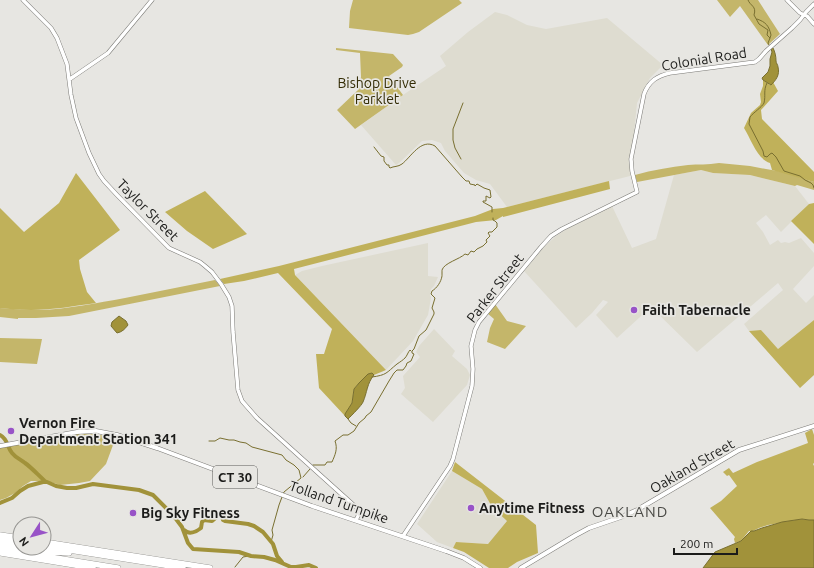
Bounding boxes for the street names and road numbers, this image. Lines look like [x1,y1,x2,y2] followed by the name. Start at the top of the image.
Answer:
[660,44,748,74] street label: Colonial Road
[114,176,183,245] street label: Taylor Street
[463,250,527,326] street label: Parker Street
[647,435,737,497] street label: Oakland Street
[213,466,257,488] road number: CT 30
[287,477,391,527] street label: Tolland Turnpike

